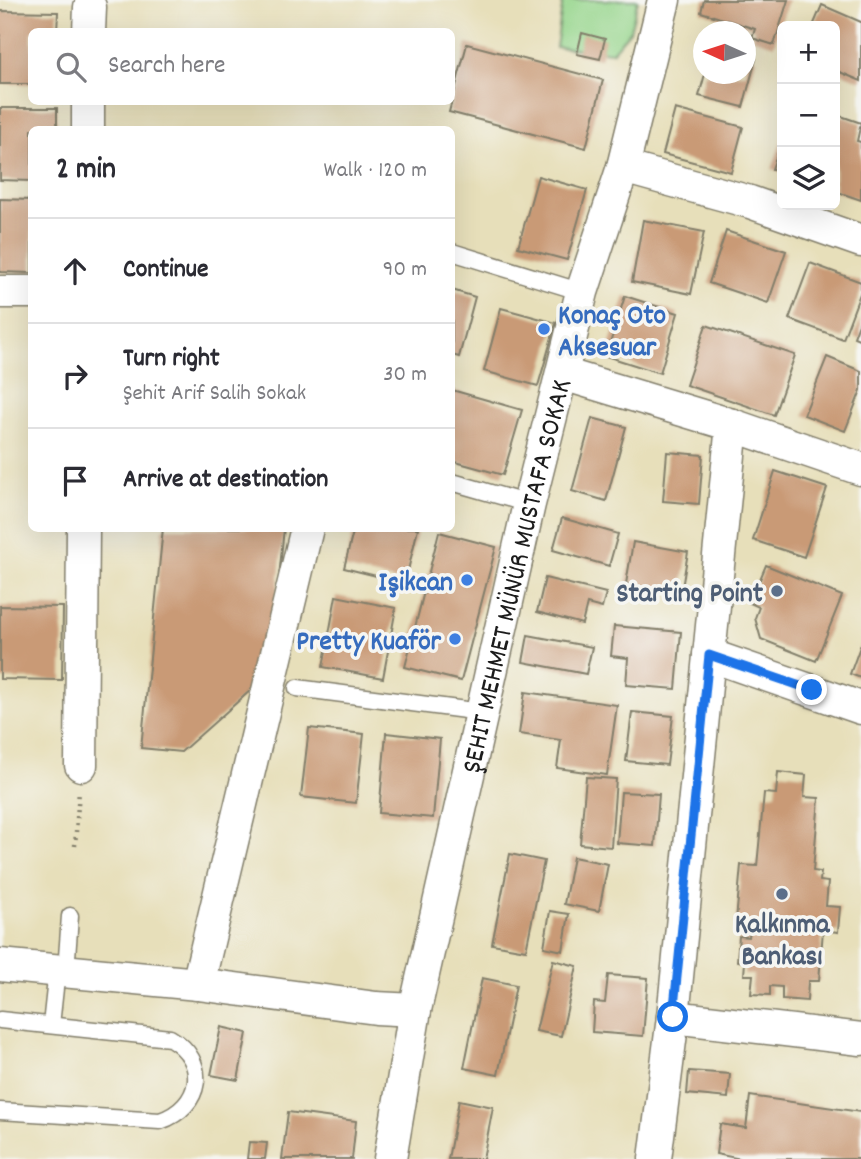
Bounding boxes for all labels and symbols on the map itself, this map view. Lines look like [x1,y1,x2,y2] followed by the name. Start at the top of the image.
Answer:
[693,21,756,84] north arrow
[558,298,666,370] place label: Konaç Oto Aksesuar
[536,321,552,337] marker: Konaç Oto Aksesuar
[454,375,585,777] street label: ŞEHIT MEHMET MÜNÜR MUSTAFA SOKAK
[378,565,453,605] place label: Işikcan
[459,572,475,588] marker: Işikcan
[616,576,764,616] place label: Starting Point
[769,583,785,599] marker: Starting Point
[296,624,442,664] place label: Pretty Kuaför
[447,631,463,647] marker: Pretty Kuaför
[796,674,827,705] route end
[774,886,790,902] marker: Kalkınma Bankası
[735,907,830,979] place label: Kalkınma Bankası
[657,1001,688,1032] route start

